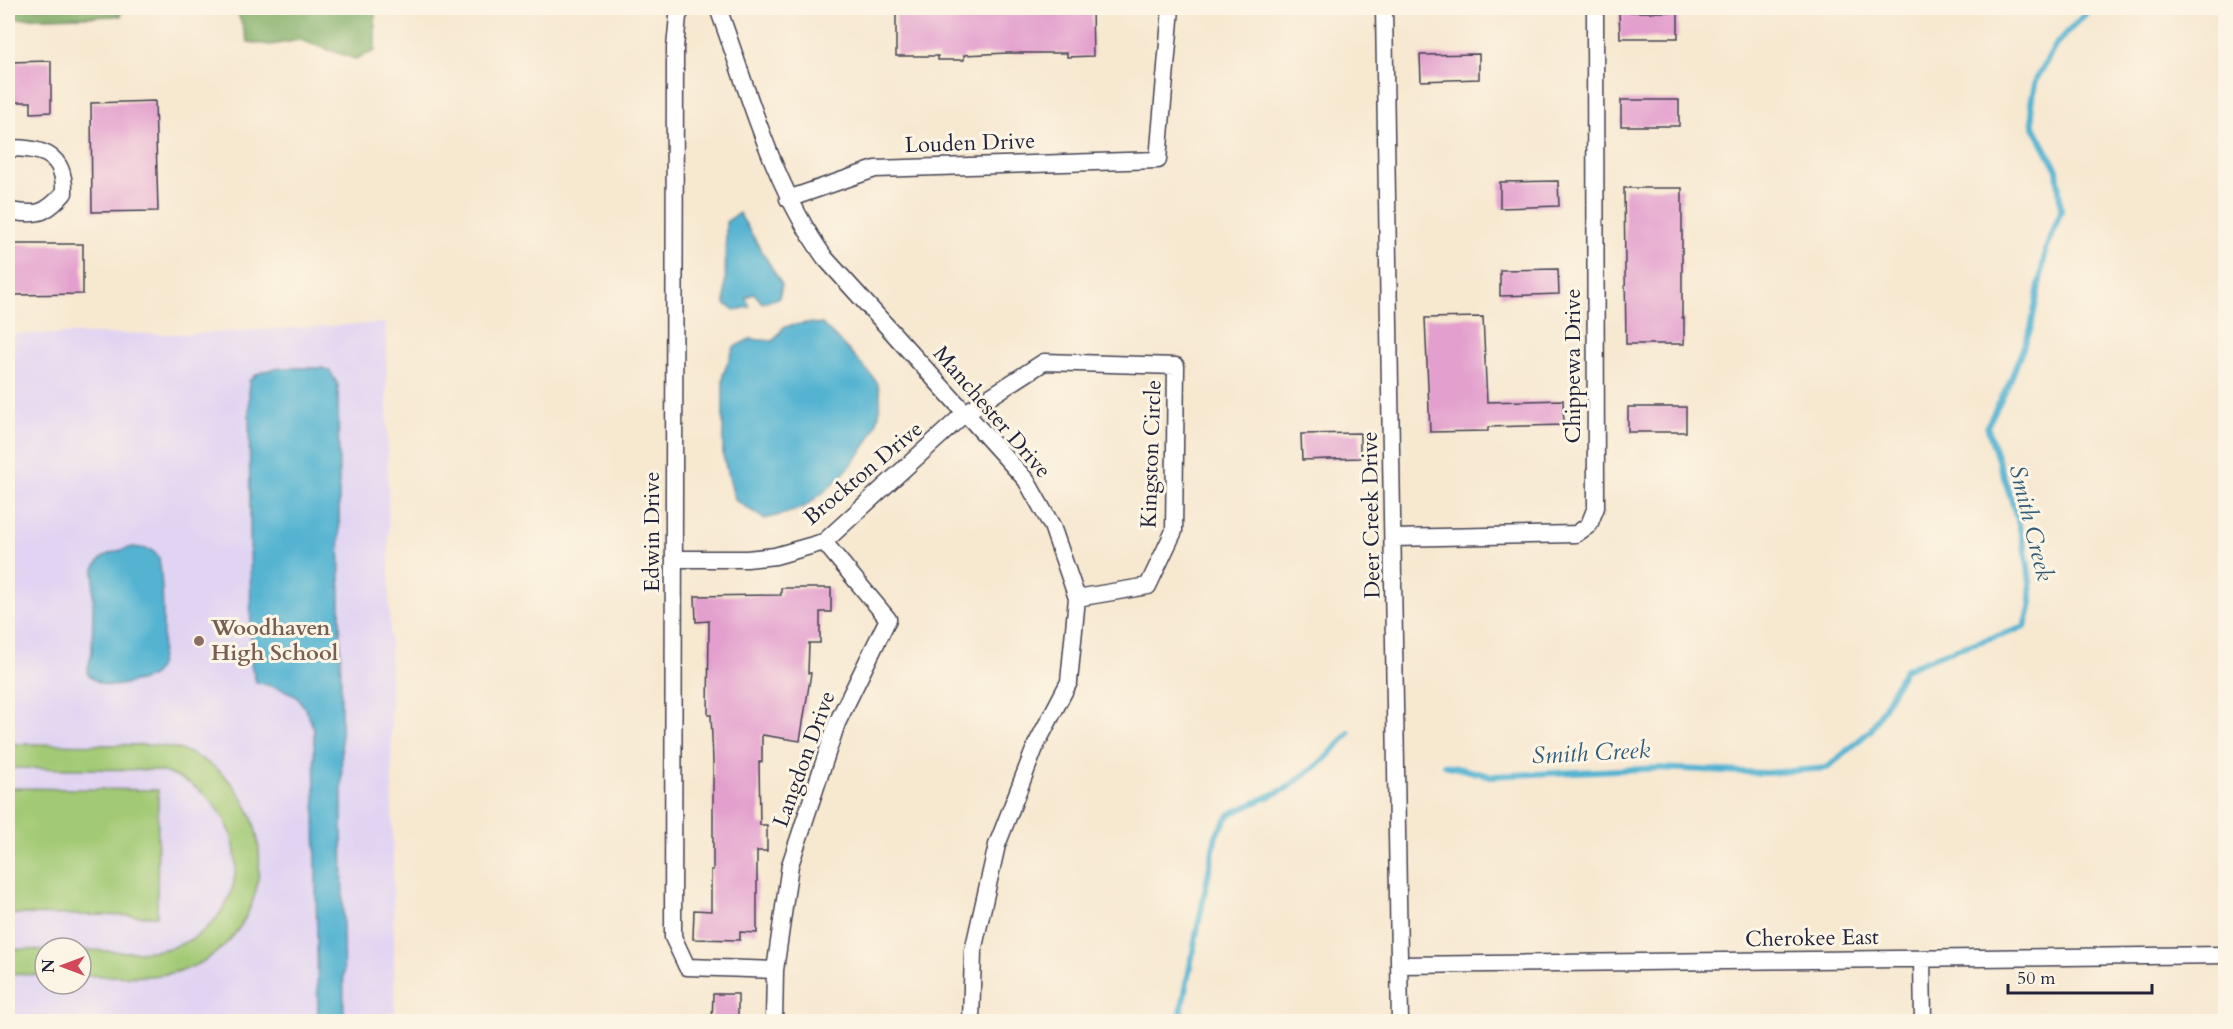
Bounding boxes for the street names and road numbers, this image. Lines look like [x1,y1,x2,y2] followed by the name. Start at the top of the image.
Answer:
[904,126,1036,160] street label: Louden Drive
[1558,289,1588,443] street label: Chippewa Drive
[926,339,1058,485] street label: Manchester Drive
[1133,379,1169,529] street label: Kingston Circle
[797,414,929,532] street label: Brockton Drive
[1355,431,1387,599] street label: Deer Creek Drive
[637,472,667,592] street label: Edwin Drive
[765,687,843,831] street label: Langdon Drive
[1745,922,1879,954] street label: Cherokee East

